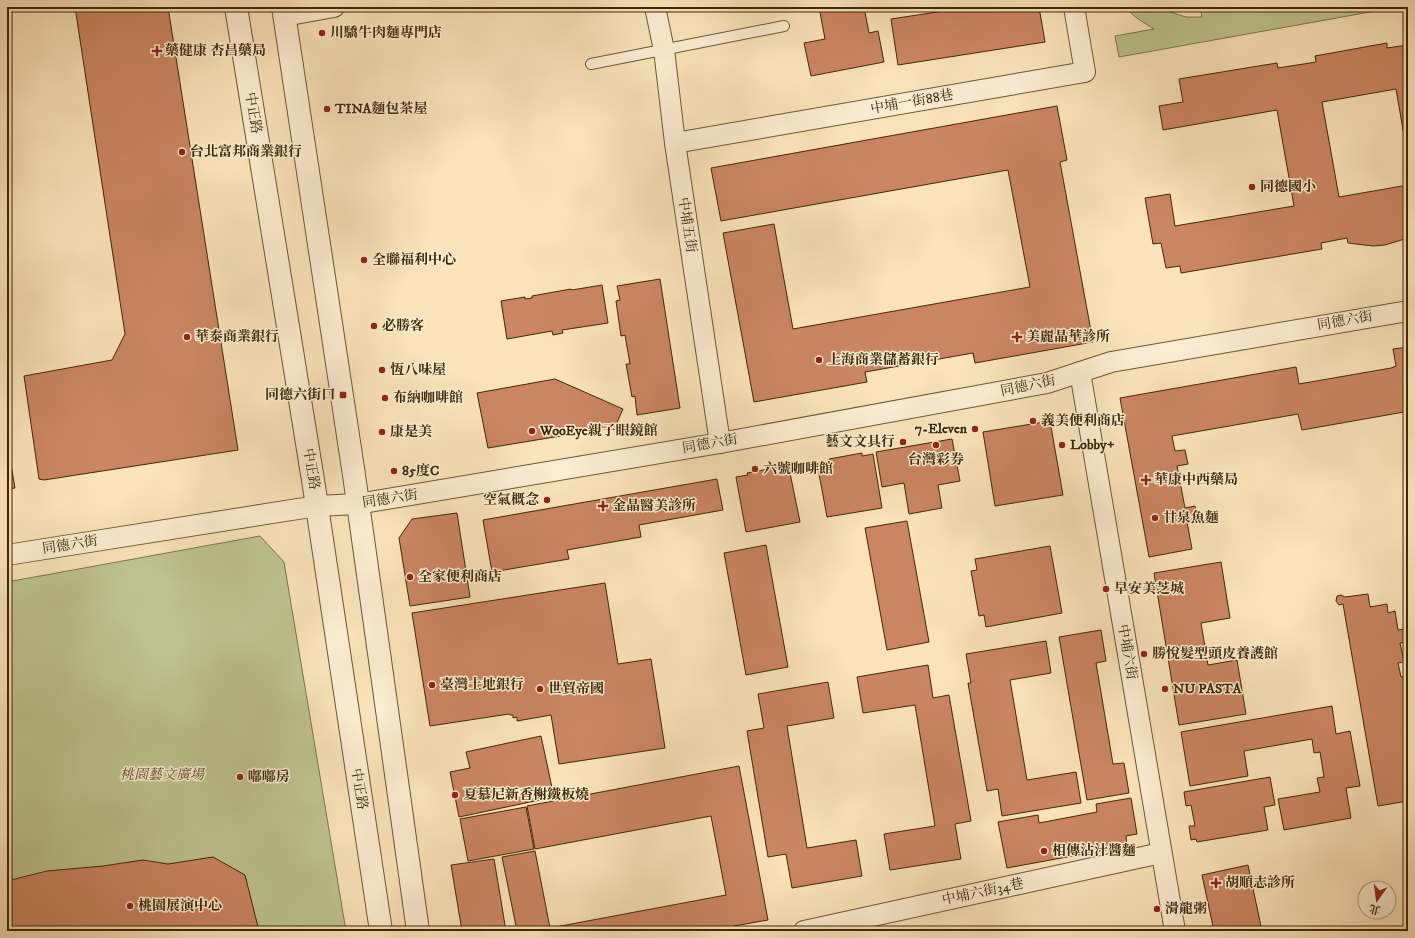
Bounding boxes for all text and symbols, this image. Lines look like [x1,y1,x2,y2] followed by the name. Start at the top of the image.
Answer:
[330,24,442,42] place label: 川驕牛肉麵專門店
[317,28,327,38] marker: 川驕牛肉麵專門店
[165,42,266,60] place label: 藥健康 杏昌藥局
[152,46,162,56] marker: 藥健康 杏昌藥局
[869,86,955,118] street label: 中埔一街88巷
[241,91,265,135] street label: 中正路
[334,100,427,118] place label: TINA麵包茶屋
[322,104,332,114] marker: TINA麵包茶屋
[190,143,302,161] place label: 台北富邦商業銀行
[177,147,187,157] marker: 台北富邦商業銀行
[1260,178,1316,196] place label: 同德國小
[1247,182,1257,192] marker: 同德國小
[674,196,700,254] street label: 中埔五街
[372,251,456,269] place label: 全聯福利中心
[359,255,369,265] marker: 全聯福利中心
[1316,307,1374,335] street label: 同德六街
[382,317,424,335] place label: 必勝客
[369,321,379,331] marker: 必勝客
[195,328,279,346] place label: 華泰商業銀行
[1026,328,1110,346] place label: 美麗晶華診所
[1011,331,1023,343] marker: 美麗晶華診所
[182,332,192,342] marker: 華泰商業銀行
[827,351,939,369] place label: 上海商業儲蓄銀行
[814,355,824,365] marker: 上海商業儲蓄銀行
[390,361,446,379] place label: 恆八味屋
[377,365,387,375] marker: 恆八味屋
[999,371,1057,401] street label: 同德六街
[265,386,335,404] place label: 同德六街口
[393,389,463,407] place label: 布納咖啡館
[338,390,348,400] marker: 同德六街口
[380,393,390,403] marker: 布納咖啡館
[1041,412,1125,430] place label: 義美便利商店
[1028,416,1038,426] marker: 義美便利商店
[915,420,968,438] place label: 7-Eleven
[539,422,658,440] place label: WooEye親子眼鏡館
[390,423,432,441] place label: 康是美
[970,424,980,434] marker: 7-Eleven
[527,426,537,436] marker: WooEye親子眼鏡館
[377,427,387,437] marker: 康是美
[681,430,739,458] street label: 同德六街
[825,433,895,451] place label: 藝文文具行
[1070,436,1115,454] place label: Lobby+
[898,437,908,447] marker: 藝文文具行
[931,440,941,450] marker: 台灣彩券
[1057,440,1067,450] marker: Lobby+
[299,447,323,491] street label: 中正路
[908,451,964,469] place label: 台灣彩券
[763,460,833,478] place label: 六號咖啡館
[402,462,439,480] place label: 85度C
[750,464,760,474] marker: 六號咖啡館
[389,466,399,476] marker: 85度C
[1154,471,1238,489] place label: 華康中西藥局
[1141,475,1151,485] marker: 華康中西藥局
[361,486,419,512] street label: 同德六街
[483,491,539,509] place label: 空氣概念
[542,495,552,505] marker: 空氣概念
[612,497,696,515] place label: 金晶醫美診所
[597,500,609,512] marker: 金晶醫美診所
[1163,509,1219,527] place label: 甘泉魚麵
[1150,513,1160,523] marker: 甘泉魚麵
[41,532,99,558] street label: 同德六街
[418,568,502,586] place label: 全家便利商店
[405,572,415,582] marker: 全家便利商店
[1114,580,1184,598] place label: 早安美芝城
[1101,584,1111,594] marker: 早安美芝城
[1113,623,1141,681] street label: 中埔六街
[1152,645,1278,663] place label: 勝悅髮型頭皮養護館
[1139,649,1149,659] marker: 勝悅髮型頭皮養護館
[440,676,524,694] place label: 臺灣土地銀行
[427,680,437,690] marker: 臺灣土地銀行
[548,680,604,698] place label: 世貿帝國
[1173,680,1243,698] place label: NU PASTA
[535,684,545,694] marker: 世貿帝國
[1160,684,1170,694] marker: NU PASTA
[120,766,206,784] park label: 桃園藝文廣場
[347,767,371,811] street label: 中正路
[248,768,290,786] place label: 嘟嘟房
[235,772,245,782] marker: 嘟嘟房
[463,786,589,804] place label: 夏慕尼新香榭鐵板燒
[450,790,460,800] marker: 夏慕尼新香榭鐵板燒
[1052,842,1136,860] place label: 相傳沾汁醬麵
[1039,846,1049,856] marker: 相傳沾汁醬麵
[1225,874,1295,892] place label: 胡順志診所
[940,875,1026,909] street label: 中埔六街34巷
[1210,877,1222,889] marker: 胡順志診所
[1357,880,1397,920] north arrow
[138,897,222,915] place label: 桃園展演中心
[1165,900,1207,918] place label: 滑龍粥
[125,901,135,911] marker: 桃園展演中心
[1368,901,1382,917] text: 北
[1152,904,1162,914] marker: 滑龍粥

